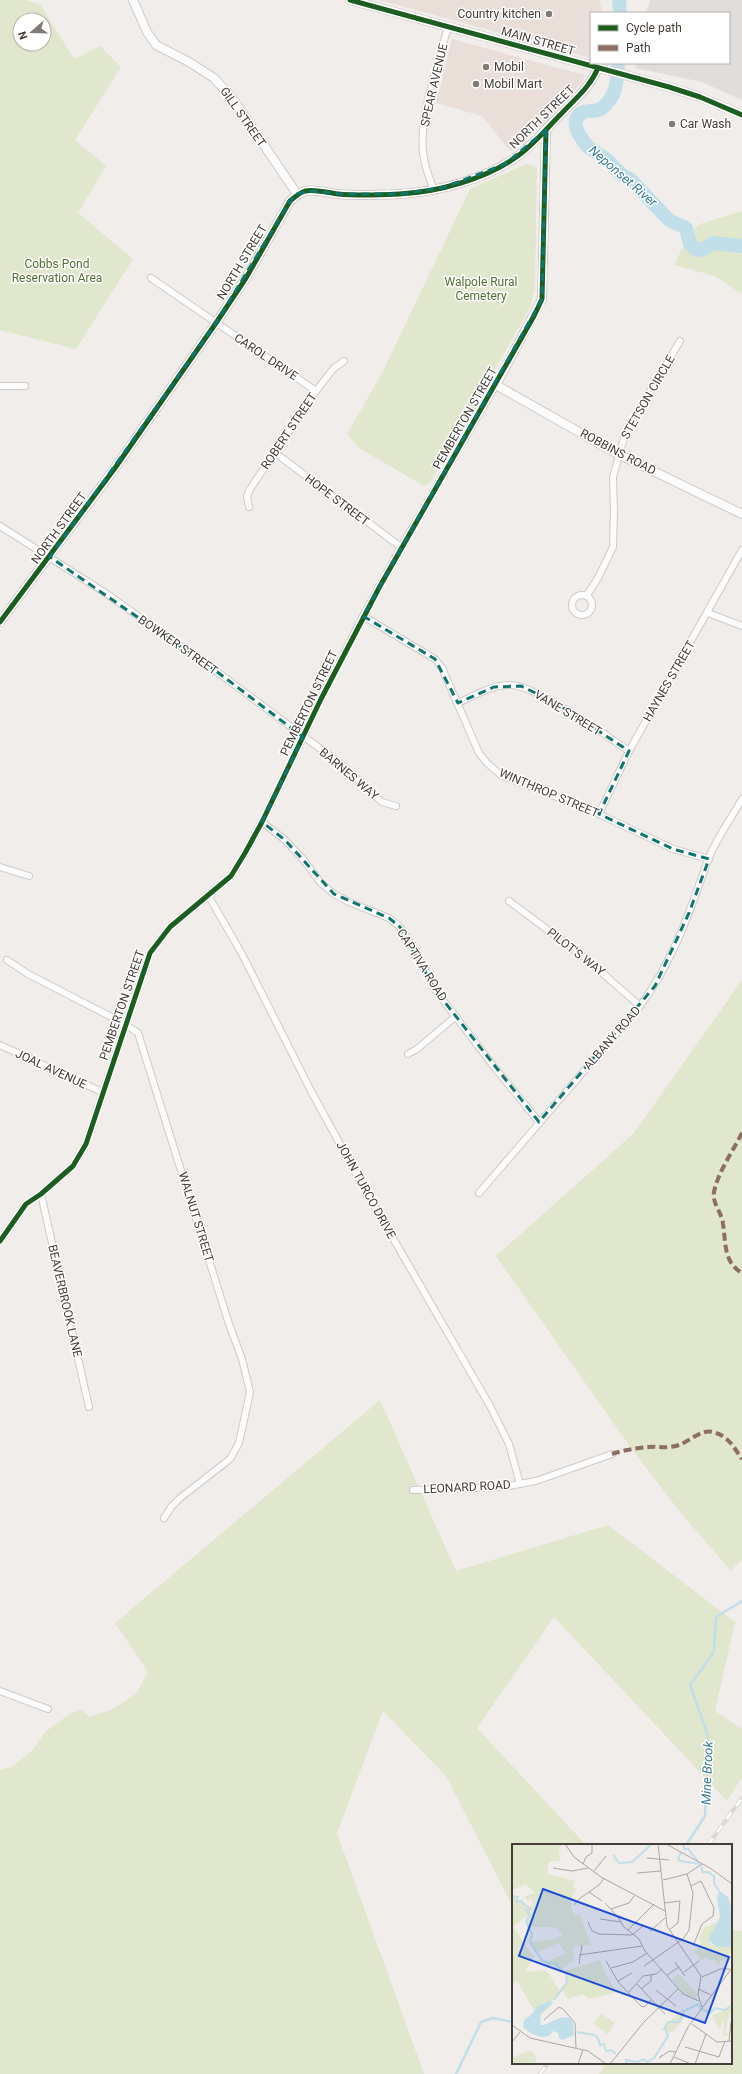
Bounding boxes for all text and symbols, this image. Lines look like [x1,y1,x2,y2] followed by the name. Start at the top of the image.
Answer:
[458,7,541,21] place label: Country kitchen
[544,9,554,19] marker: Country kitchen
[12,12,52,52] north arrow
[590,12,730,64] legend
[626,21,682,35] text: Cycle path
[500,24,576,58] street label: MAIN STREET
[16,29,31,41] text: N
[626,41,651,55] text: Path
[418,42,450,128] street label: SPEAR AVENUE
[494,60,524,74] place label: Mobil
[481,62,491,72] marker: Mobil
[484,77,542,91] place label: Mobil Mart
[471,79,481,89] marker: Mobil Mart
[507,82,577,152] street label: NORTH STREET
[217,84,269,150] street label: GILL STREET
[680,117,731,131] place label: Car Wash
[667,119,677,129] marker: Car Wash
[586,142,661,210] water label: Neponset River
[214,222,270,302] street label: NORTH STREET
[12,257,102,285] park label: Cobbs Pond Reservation Area
[444,275,518,303] park label: Walpole Rural Cemetery
[232,331,301,384] street label: CAROL DRIVE
[618,352,678,442] street label: STETSON CIRCLE
[430,364,500,472] street label: PEMBERTON STREET
[258,390,320,472] street label: ROBERT STREET
[578,426,658,478] street label: ROBBINS ROAD
[302,471,372,529] street label: HOPE STREET
[28,489,90,567] street label: NORTH STREET
[136,612,220,678] street label: BOWKER STREET
[640,638,698,724] street label: HAYNES STREET
[277,648,341,758] street label: PEMBERTON STREET
[532,687,604,739] street label: VANE STREET
[317,745,382,803] street label: BARNES WAY
[497,766,601,820] street label: WINTHROP STREET
[544,925,608,979] street label: PILOT'S WAY
[394,926,450,1004] street label: CAPTIVA ROAD
[97,948,147,1062] street label: PEMBERTON STREET
[581,1003,643,1073] street label: ALBANY ROAD
[13,1046,89,1092] street label: JOAL AVENUE
[333,1139,399,1241] street label: JOHN TURCO DRIVE
[176,1170,216,1264] street label: WALNUT STREET
[45,1243,85,1359] street label: BEAVERBROOK LANE
[423,1478,511,1496] street label: LEONARD ROAD
[698,1740,716,1805] water label: Mine Brook
[512,1844,732,2064] inset map

